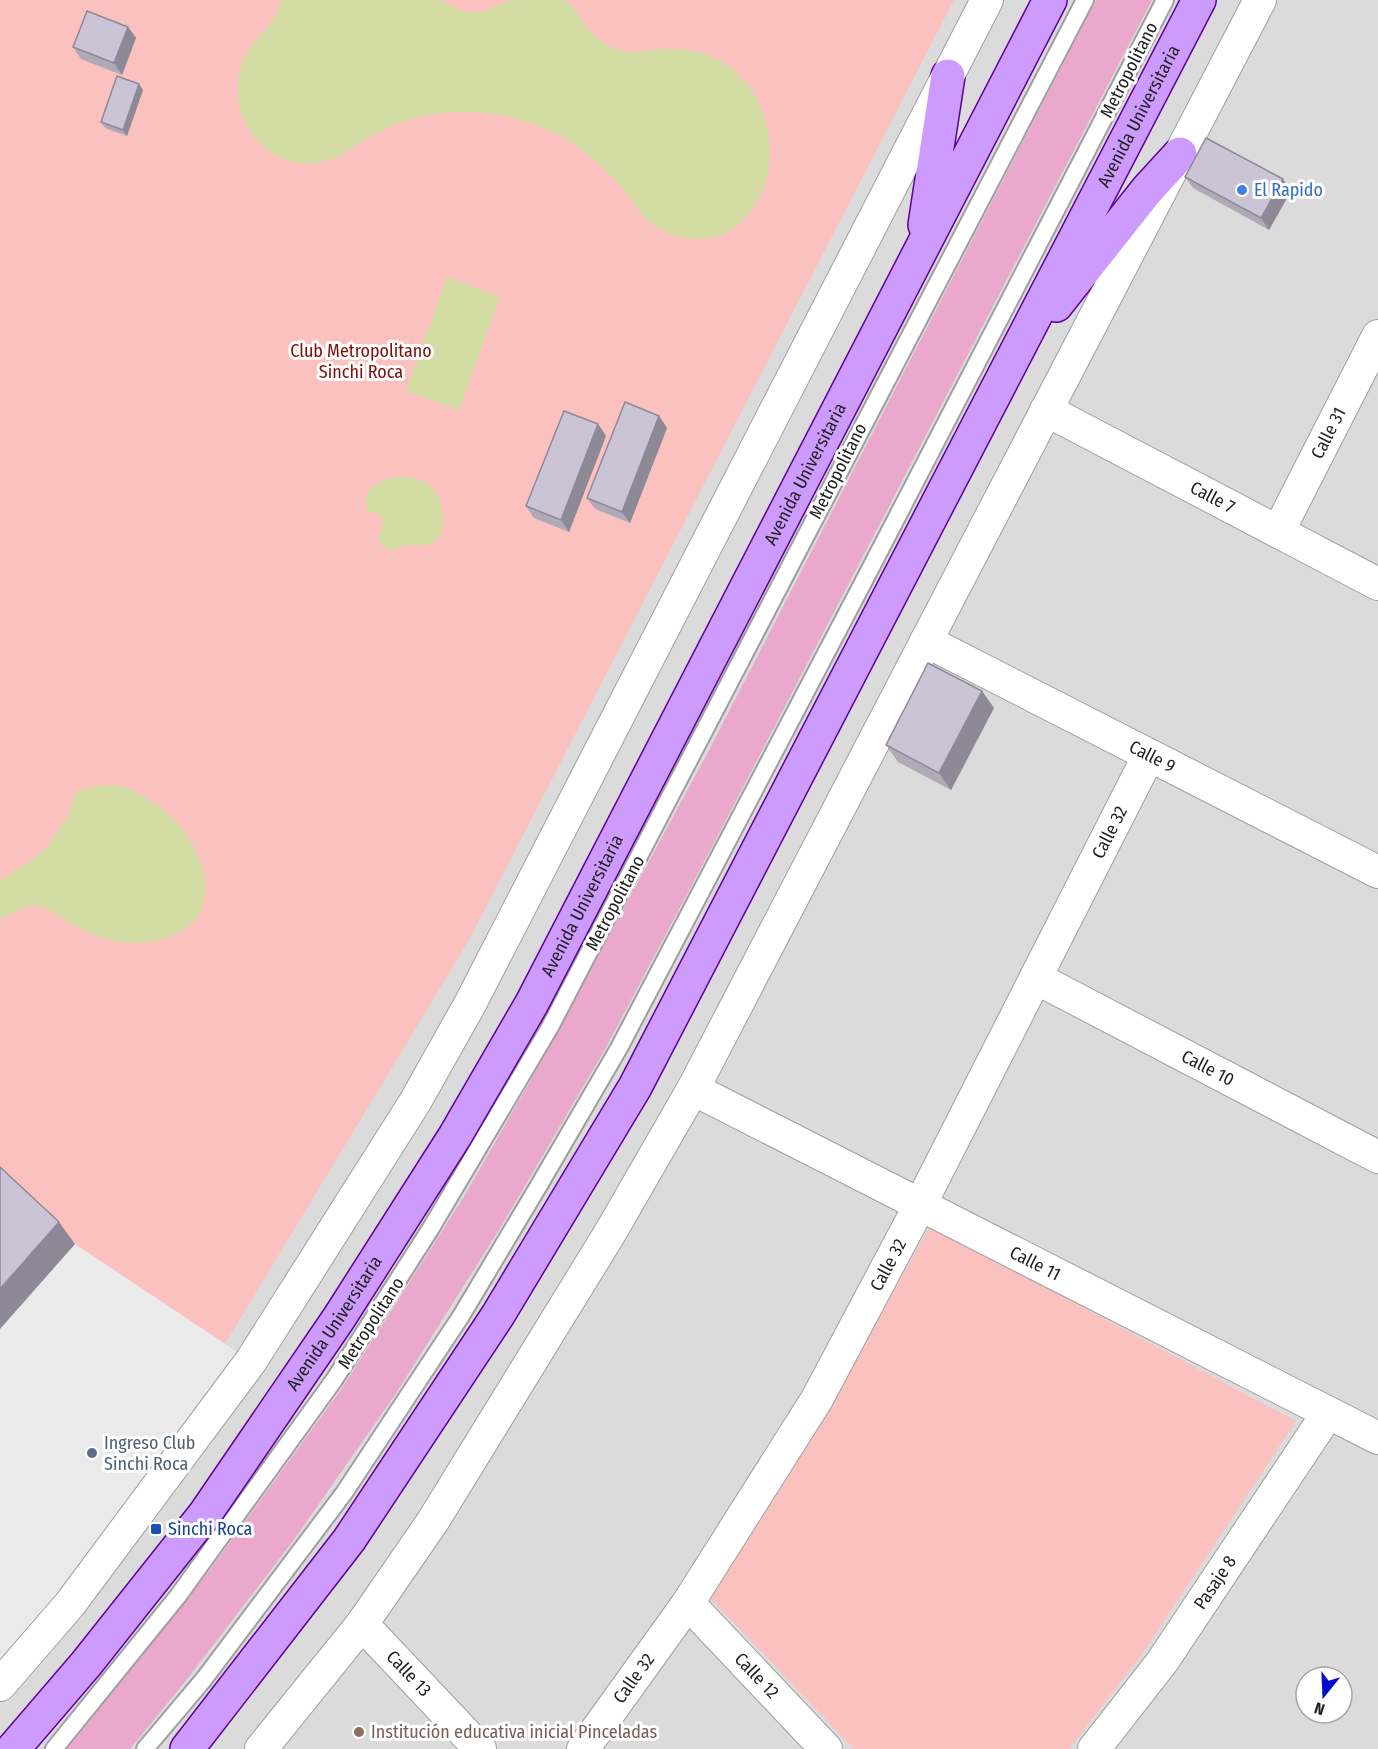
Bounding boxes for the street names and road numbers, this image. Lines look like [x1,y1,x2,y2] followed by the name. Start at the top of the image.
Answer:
[1095,18,1163,122] street label: Metropolitano
[1093,41,1185,191] street label: Avenida Universitaria
[759,399,851,549] street label: Avenida Universitaria
[1306,404,1351,463] street label: Calle 31
[804,419,872,523] street label: Metropolitano
[1186,477,1239,518] street label: Calle 7
[1125,736,1179,778] street label: Calle 9
[1087,802,1132,862] street label: Calle 32
[536,831,628,981] street label: Avenida Universitaria
[581,852,649,954] street label: Metropolitano
[1178,1045,1238,1091] street label: Calle 10
[865,1235,911,1295] street label: Calle 32
[1006,1241,1064,1285] street label: Calle 11
[282,1252,387,1395] street label: Avenida Universitaria
[333,1273,409,1373] street label: Metropolitano
[1189,1551,1241,1614] street label: Pasaje 8
[382,1646,436,1701] street label: Calle 13
[730,1648,784,1703] street label: Calle 12
[608,1649,659,1708] street label: Calle 32

